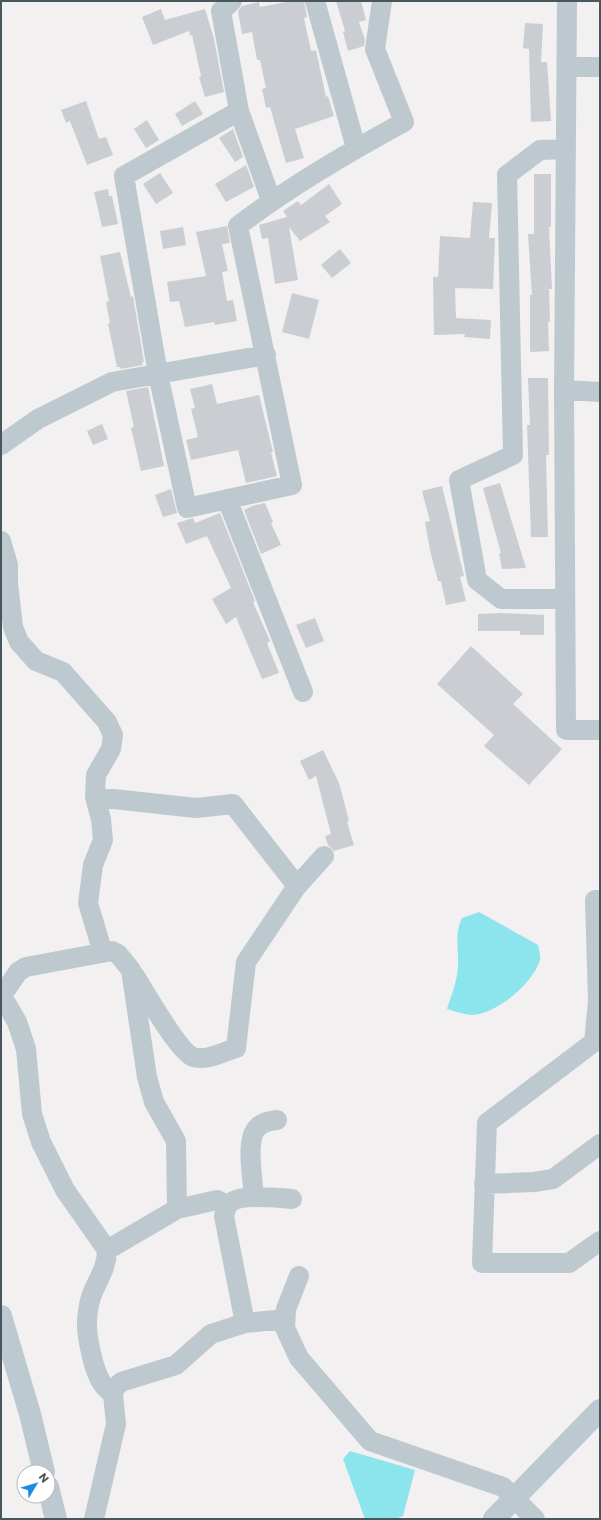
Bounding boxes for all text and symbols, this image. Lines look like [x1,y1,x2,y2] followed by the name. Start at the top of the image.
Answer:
[16,1464,56,1504] north arrow
[35,1470,53,1486] text: N

